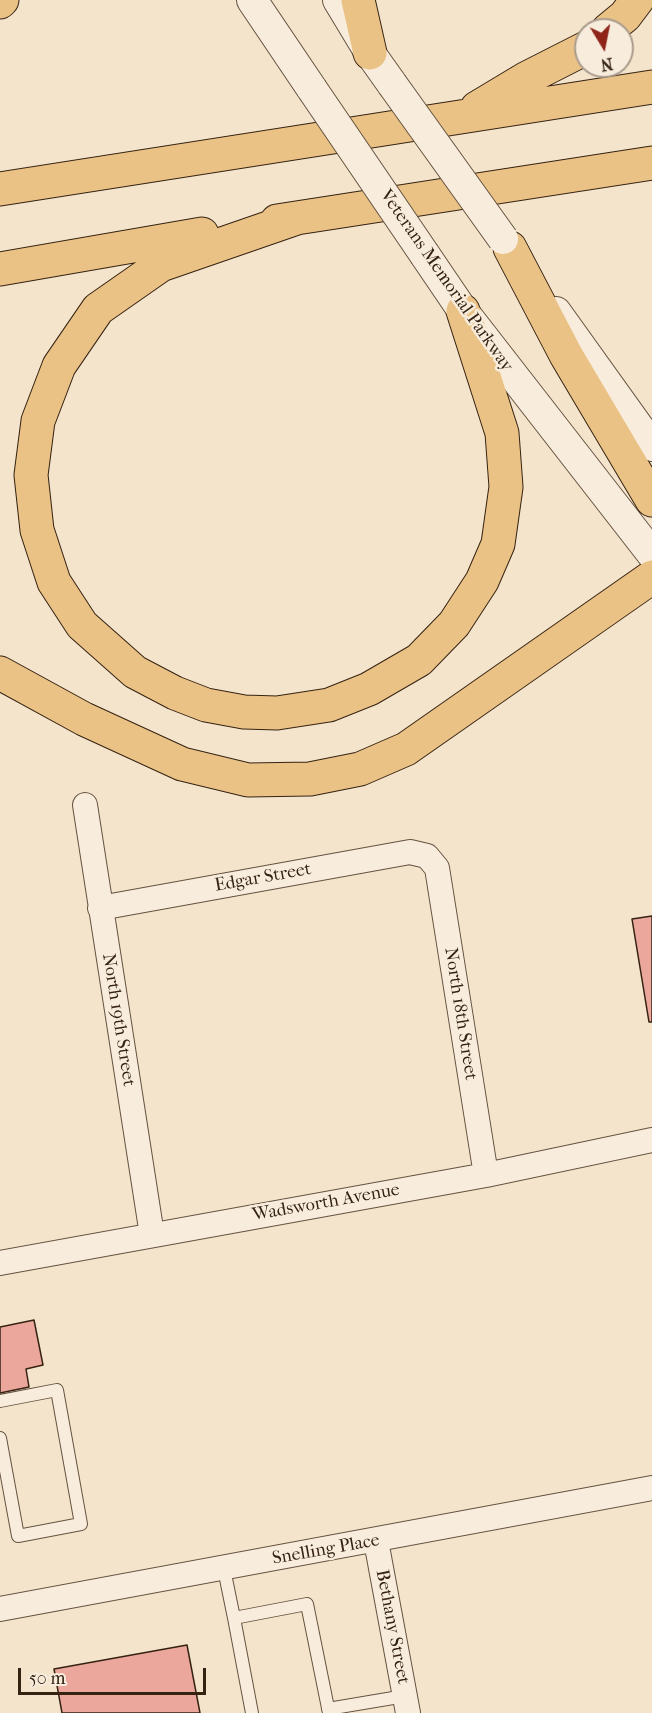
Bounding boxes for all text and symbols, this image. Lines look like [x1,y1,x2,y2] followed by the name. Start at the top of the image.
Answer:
[574,18,634,78] north arrow
[599,54,615,75] text: N
[375,186,517,376] street label: Veterans Memorial Parkway
[213,859,313,897] street label: Edgar Street
[439,946,481,1082] street label: North 18th Street
[97,952,139,1088] street label: North 19th Street
[251,1179,401,1227] street label: Wadsworth Avenue
[271,1530,381,1570] street label: Snelling Place
[370,1568,414,1686] street label: Bethany Street
[21,1656,208,1694] scale bar
[29,1668,65,1689] text: 50 m

